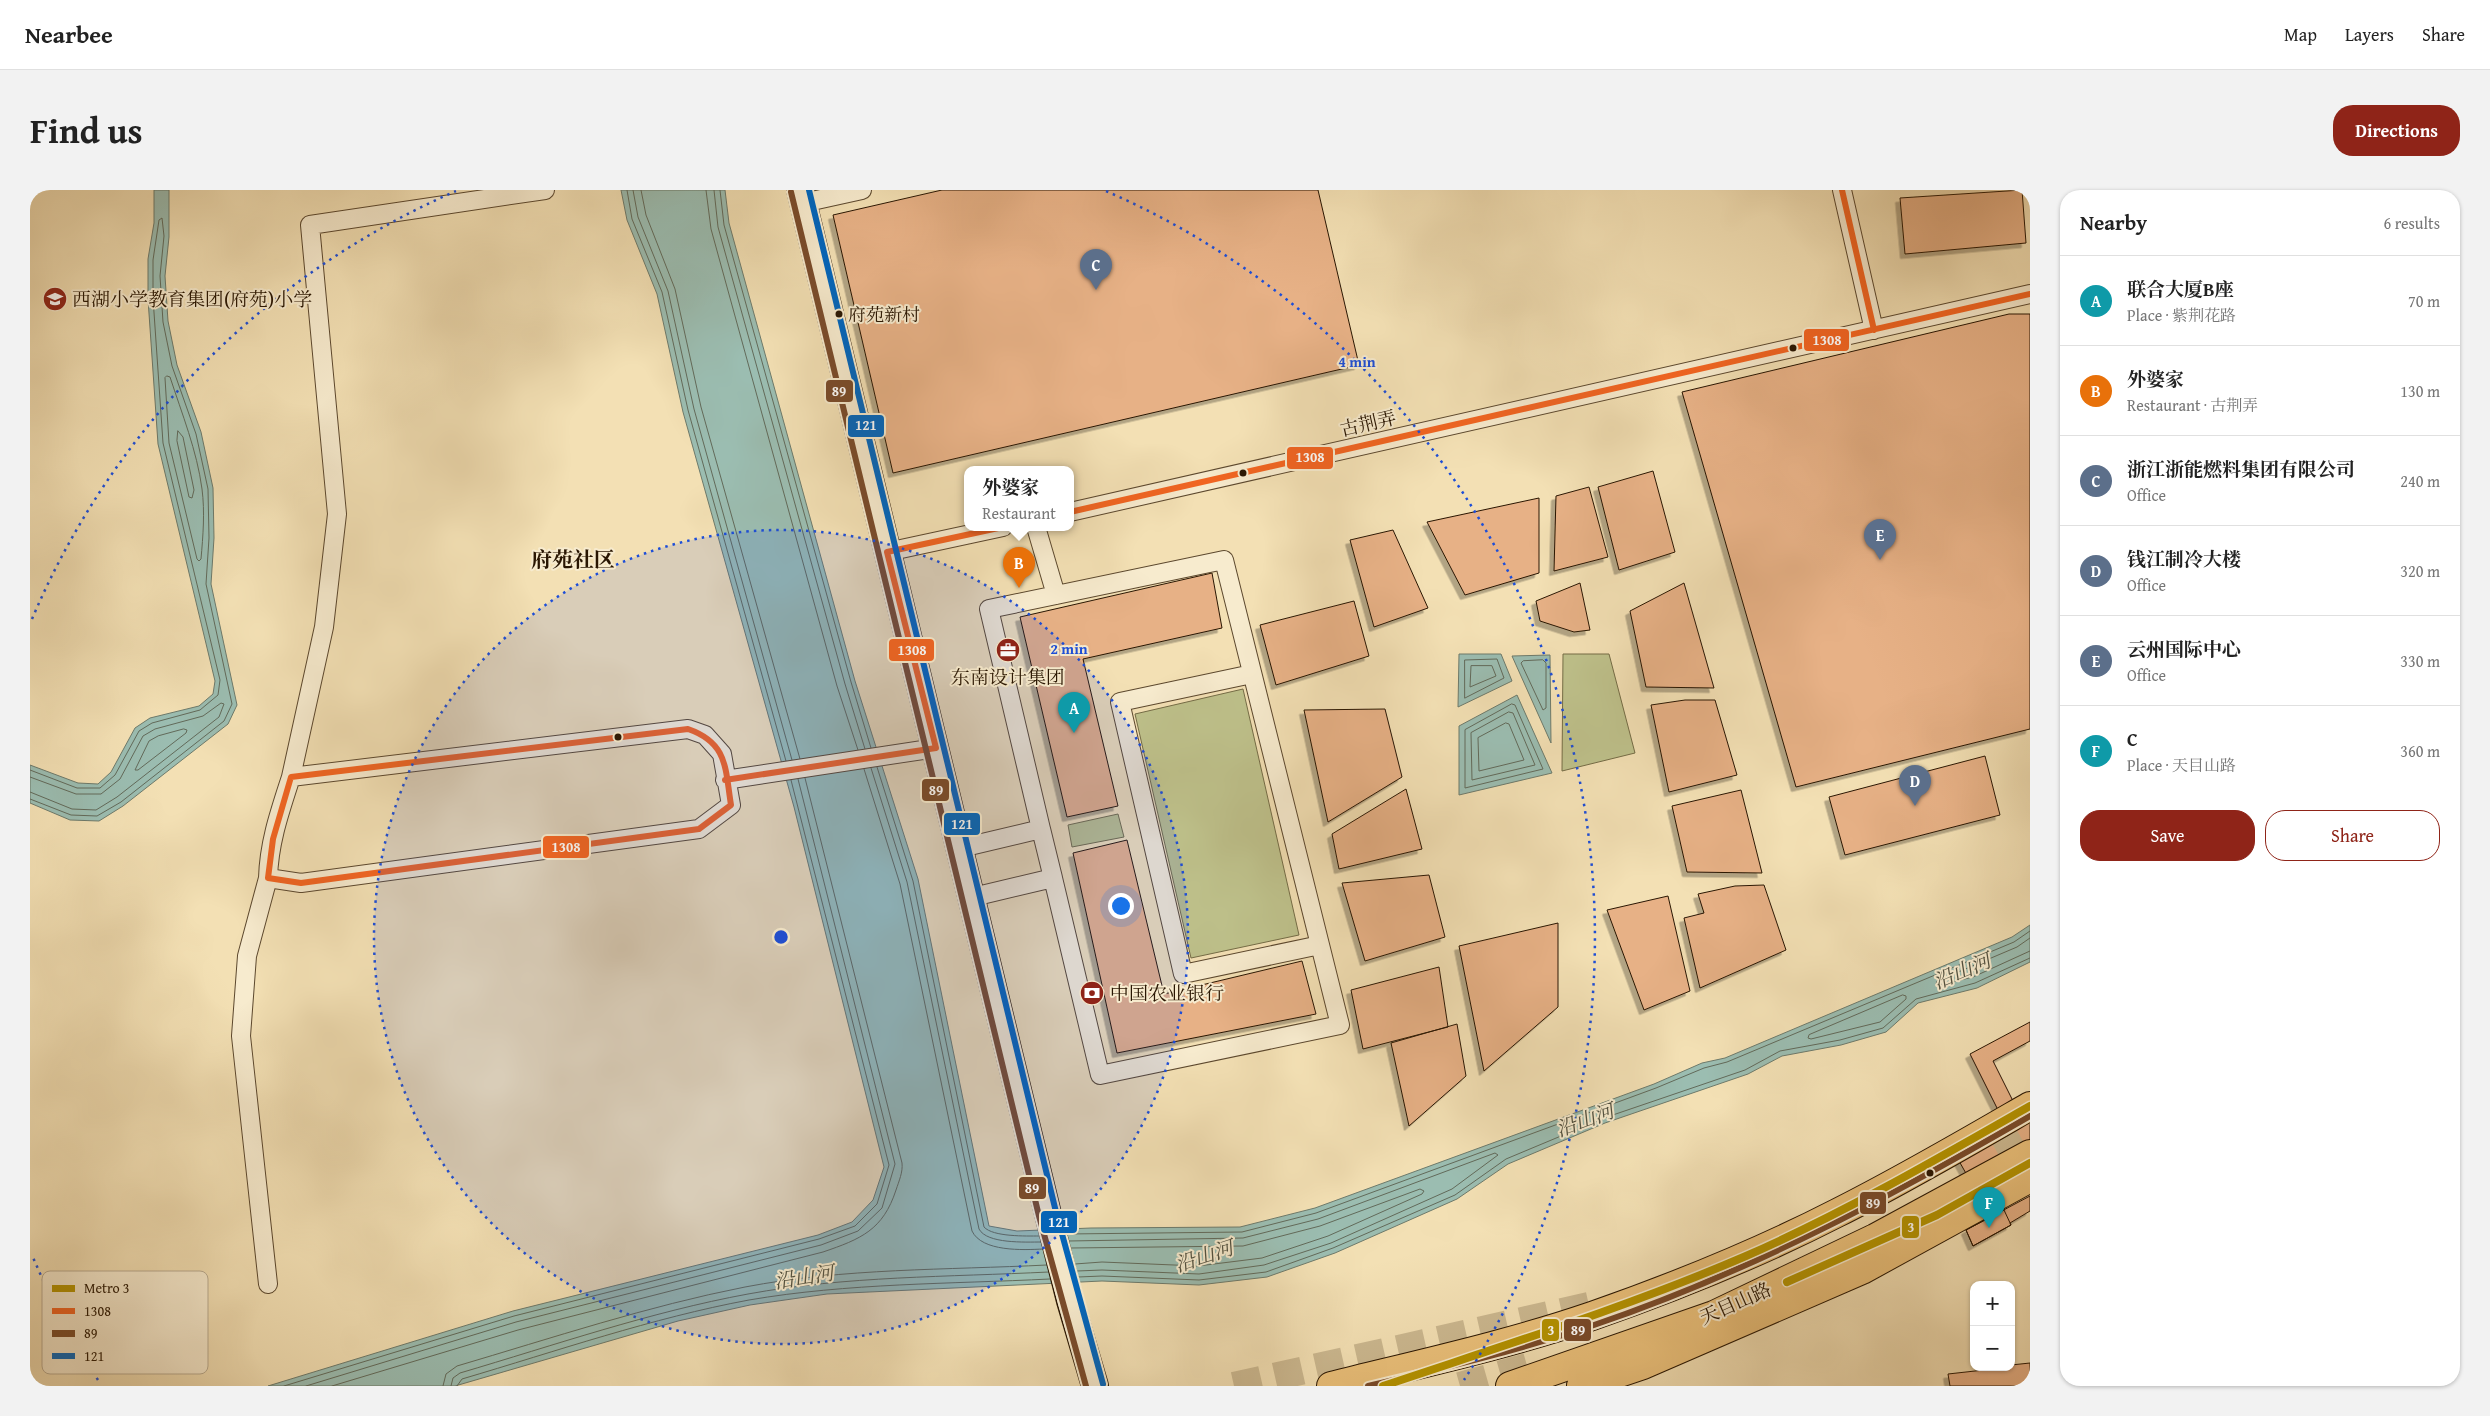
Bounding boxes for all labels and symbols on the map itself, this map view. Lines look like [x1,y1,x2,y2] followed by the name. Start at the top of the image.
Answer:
[1080,249,1112,290] pin: C
[72,285,312,313] place label: 西湖小学教育集团(府苑)小学
[42,286,68,312] school or university icon: 西湖小学教育集团(府苑)小学
[848,301,920,328] place label: 府苑新村
[834,309,844,319] marker: 府苑新村
[1803,328,1850,352] line badge: 1308
[1812,330,1842,350] text: 1308
[1788,343,1798,353] unlabelled marker
[1338,351,1376,372] text: 4 min
[825,379,854,403] line badge: 89
[832,381,846,401] text: 89
[1337,403,1399,443] street label: 古荆弄
[847,414,885,438] line badge: 121
[855,415,877,435] text: 121
[1286,446,1334,470] line badge: 1308
[1295,447,1325,467] text: 1308
[1238,468,1248,478] unlabelled marker
[1864,519,1896,560] pin: E
[531,544,615,575] district label: 府苑社区
[1003,547,1035,588] pin: B
[995,637,1021,663] office icon: 东南设计集团
[888,638,935,662] line badge: 1308
[1050,638,1088,659] text: 2 min
[897,640,927,660] text: 1308
[951,663,1065,691] place label: 东南设计集团
[1058,692,1090,733] pin: A
[613,732,623,742] unlabelled marker
[1899,765,1931,806] pin: D
[921,778,950,802] line badge: 89
[929,780,943,800] text: 89
[943,812,981,836] line badge: 121
[951,814,973,834] text: 121
[542,835,590,859] line badge: 1308
[551,837,581,857] text: 1308
[1108,893,1134,919] your location
[772,928,790,946] centre of rings
[1929,944,1998,996] water label: 沿山河
[1110,979,1224,1007] place label: 中国农业银行
[1079,980,1105,1006] bank icon: 中国农业银行
[1552,1095,1621,1143] water label: 沿山河
[1925,1168,1935,1178] unlabelled marker
[1018,1176,1047,1200] line badge: 89
[1025,1178,1039,1198] text: 89
[1973,1187,2005,1228] pin: F
[1859,1191,1887,1215] line badge: 89
[1866,1193,1880,1213] text: 89
[1040,1210,1078,1234] line badge: 121
[1048,1212,1070,1232] text: 121
[1901,1215,1920,1239] line badge: 3
[1907,1217,1915,1237] text: 3
[1171,1232,1240,1279] water label: 沿山河
[772,1257,839,1296] water label: 沿山河
[42,1271,208,1374] legend
[1695,1275,1775,1331] street label: 天目山路
[84,1278,130,1298] text: Metro 3
[84,1301,111,1321] text: 1308
[1541,1318,1560,1342] line badge: 3
[1563,1318,1592,1342] line badge: 89
[1547,1320,1555,1340] text: 3
[1571,1320,1585,1340] text: 89
[84,1323,98,1343] text: 89
[84,1346,104,1366] text: 121

